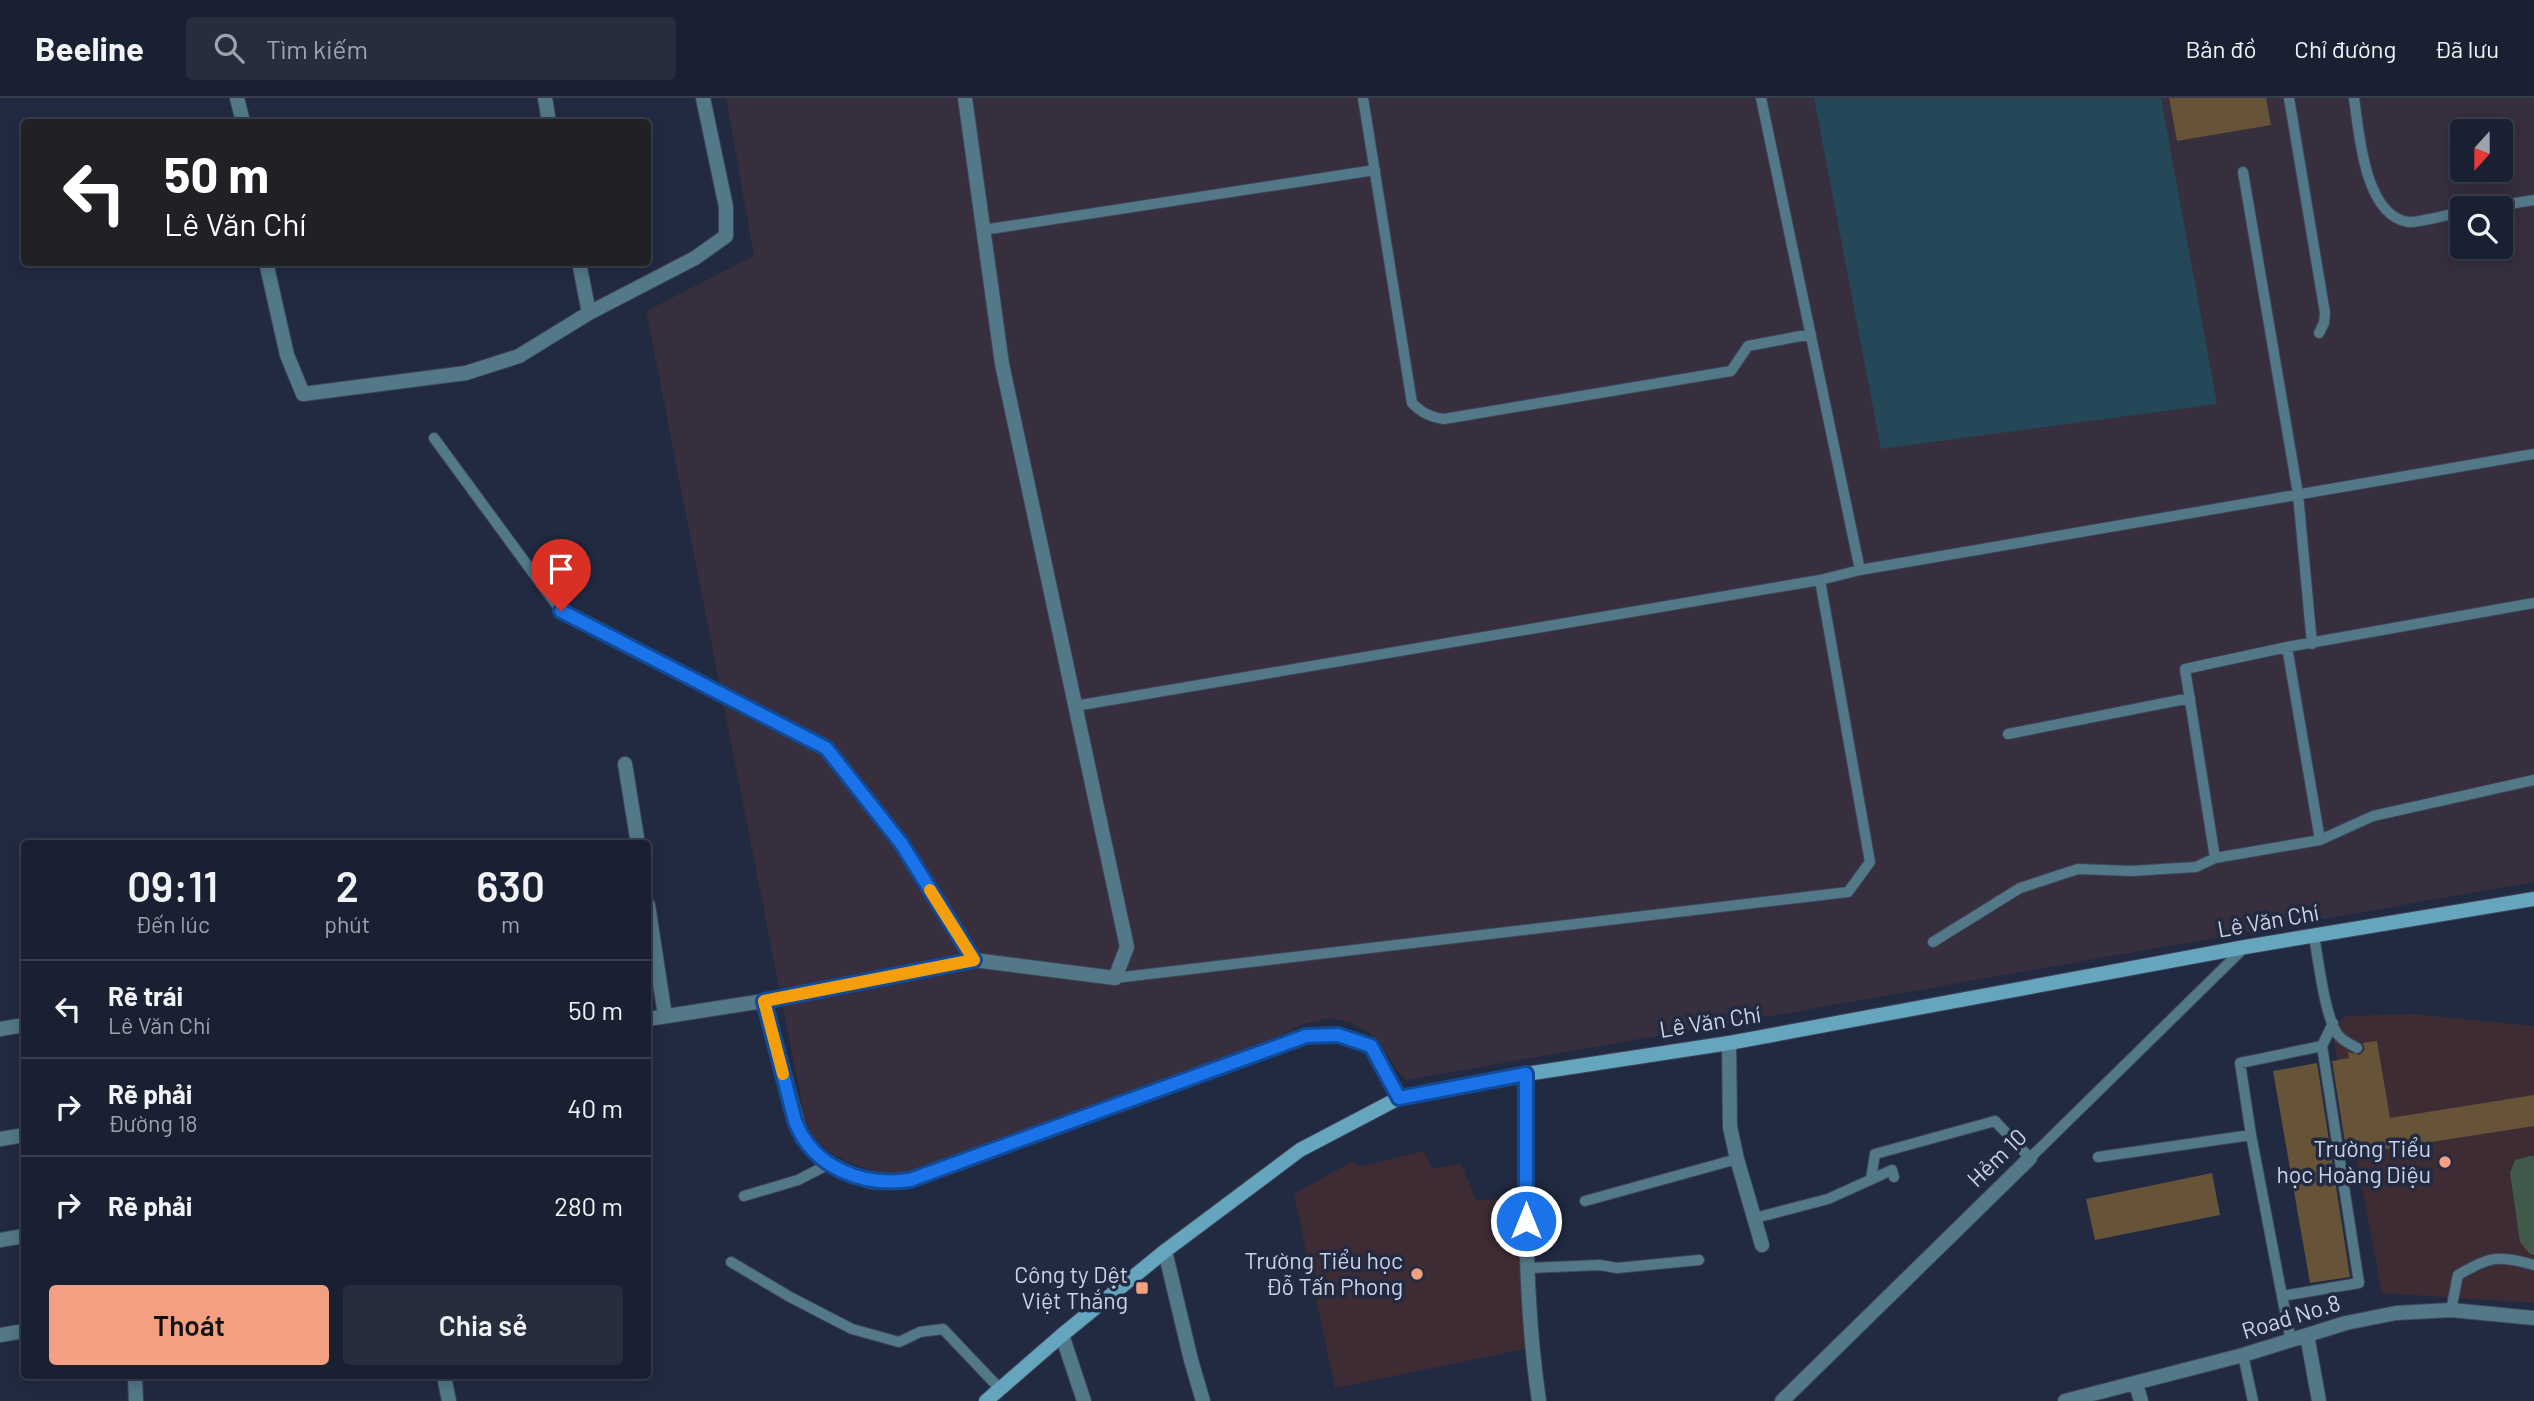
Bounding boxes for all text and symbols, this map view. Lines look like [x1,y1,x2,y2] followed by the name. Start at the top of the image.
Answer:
[186,17,676,80] search box
[35,28,144,68] text: Beeline
[210,29,248,67] icon: search
[266,33,368,64] text: Tìm kiếm
[2185,34,2256,63] text: Bản đồ
[2294,34,2396,63] text: Chỉ đường
[2434,34,2499,63] text: Đã lưu
[2450,119,2513,182] north arrow
[2450,119,2513,259] map controls
[164,144,269,203] text: 50 m
[49,147,140,238] icon: left
[2450,196,2513,259] button: search
[164,204,306,242] text: Lê Văn Chí
[531,539,591,611] pin
[542,550,580,588] icon: arrive
[127,860,218,910] text: 09:11
[336,860,359,910] text: 2
[476,860,545,910] text: 630
[2215,897,2321,943] street label: Lê Văn Chí
[135,910,210,938] text: Đến lúc
[324,910,370,938] text: phút
[501,910,520,938] text: m
[108,980,183,1011] text: Rẽ trái
[49,990,87,1028] icon: left
[568,994,623,1025] text: 50 m
[1657,999,1763,1043] street label: Lê Văn Chí
[108,1011,210,1039] text: Lê Văn Chí
[108,1078,192,1109] text: Rẽ phải
[49,1088,87,1126] icon: right
[567,1092,623,1123] text: 40 m
[108,1109,197,1137] text: Đường 18
[1961,1122,2032,1192] street label: Hẻm 10
[2277,1134,2431,1188] place label: Trường Tiểu học Hoàng Diệu
[2437,1154,2453,1170] marker: Trường Tiểu học Hoàng Diệu
[1489,1184,1563,1258] position arrow
[49,1186,87,1224] icon: right
[108,1190,192,1221] text: Rẽ phải
[554,1190,623,1221] text: 280 m
[1244,1246,1403,1300] place label: Trường Tiểu học Đỗ Tấn Phong
[1014,1260,1128,1314] place label: Công ty Dệt Việt Thắng
[1409,1266,1425,1282] marker: Trường Tiểu học Đỗ Tấn Phong
[1134,1280,1150,1296] marker: Công ty Dệt Việt Thắng
[49,1285,329,1365] button: Thoát
[343,1285,623,1365] button: Chia sẻ
[2238,1288,2343,1344] street label: Road No.8

